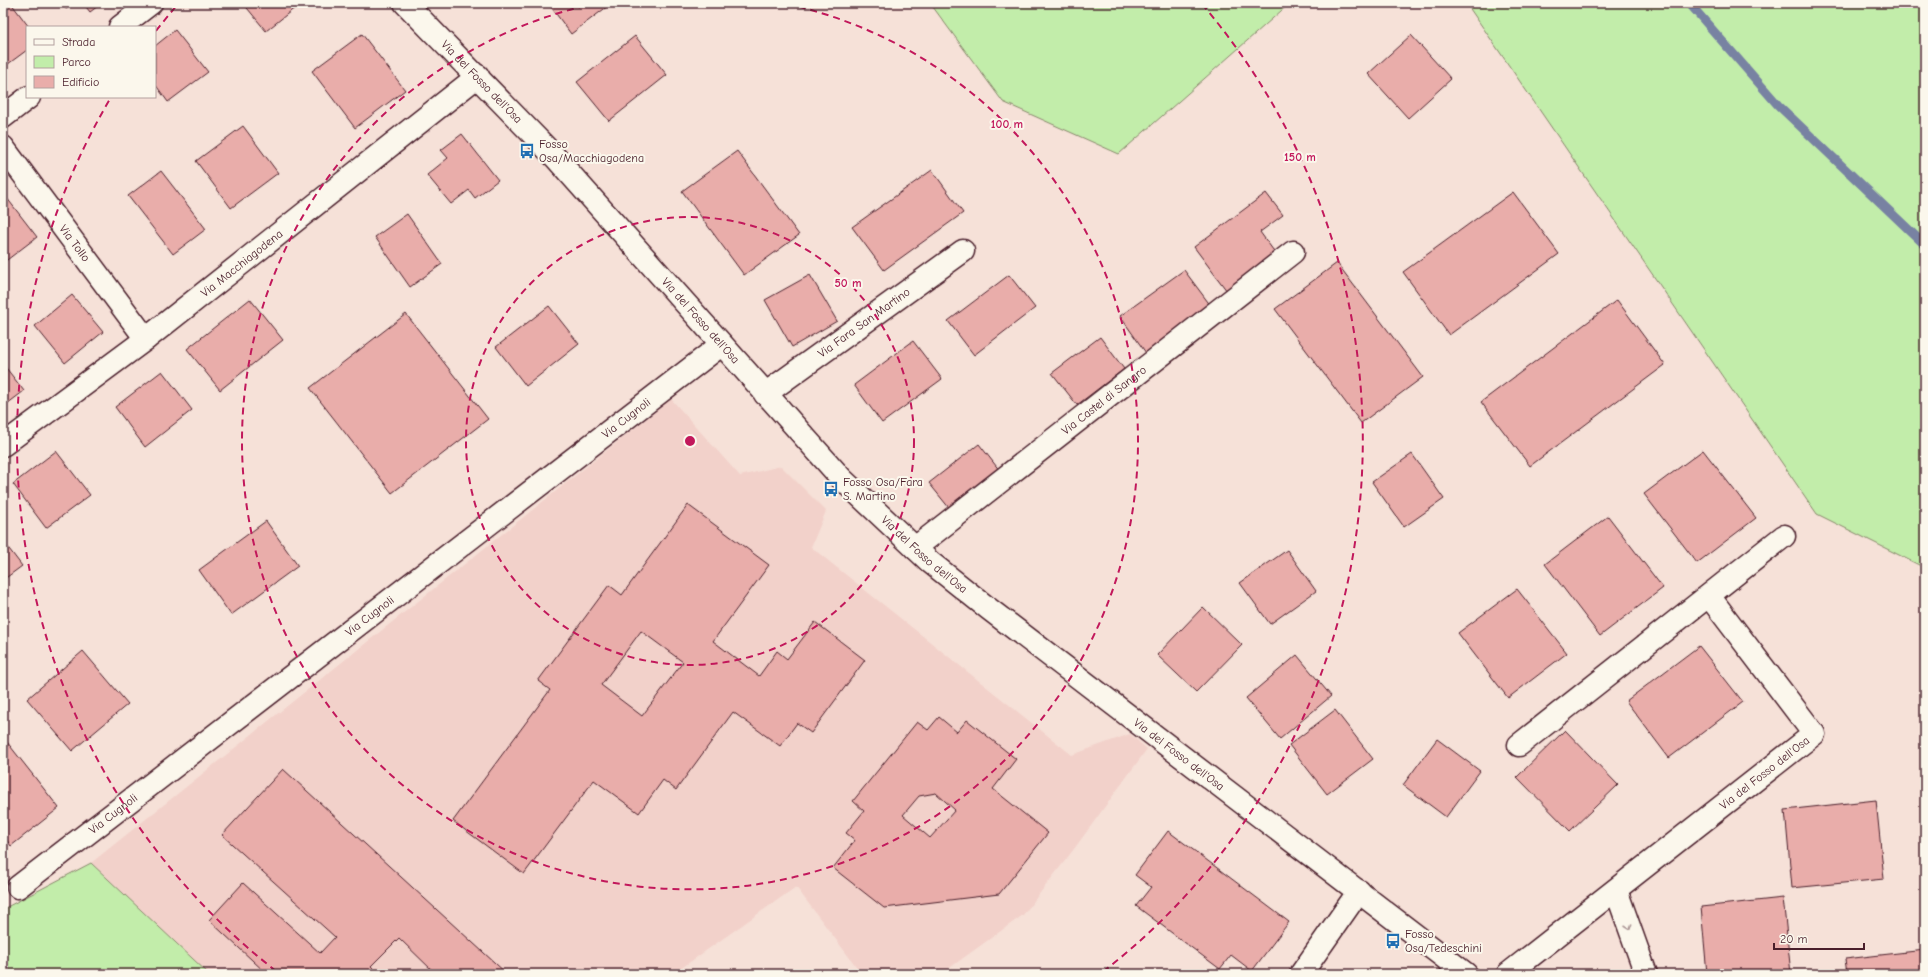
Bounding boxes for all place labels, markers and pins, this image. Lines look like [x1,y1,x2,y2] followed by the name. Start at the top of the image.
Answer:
[539,137,644,165] place label: Fosso Osa/Macchiagodena
[518,142,536,160] bus stop icon: Fosso Osa/Macchiagodena
[683,434,697,448] centre of rings
[843,475,923,503] place label: Fosso Osa/Fara S. Martino
[822,480,840,498] bus stop icon: Fosso Osa/Fara S. Martino
[1405,927,1482,955] place label: Fosso Osa/Tedeschini
[1384,932,1402,950] bus stop icon: Fosso Osa/Tedeschini

